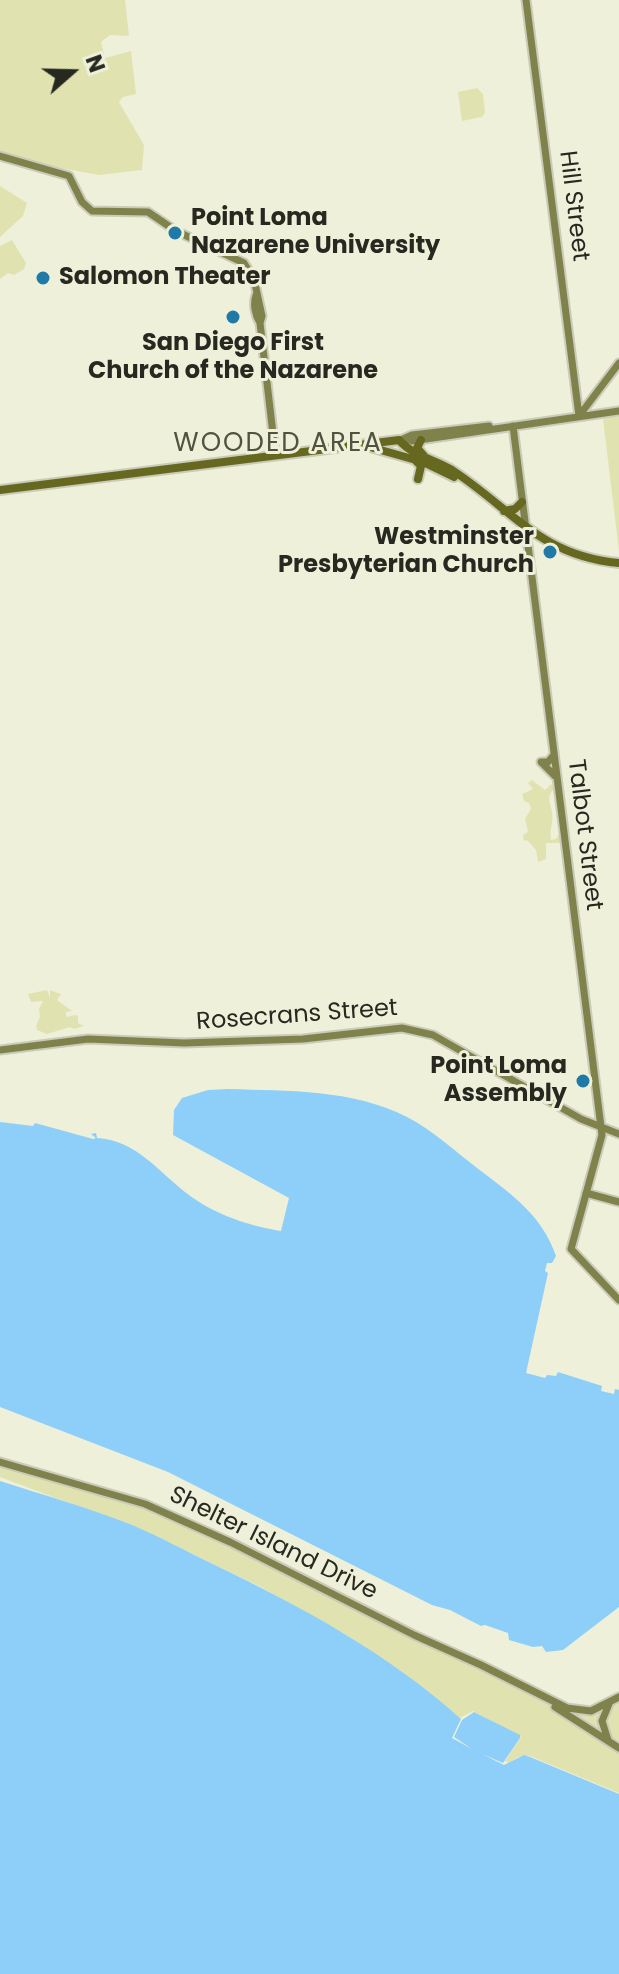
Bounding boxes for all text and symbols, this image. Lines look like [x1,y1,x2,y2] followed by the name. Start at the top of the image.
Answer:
[32,32,112,112] north arrow
[78,51,112,77] text: N
[552,149,594,263] street label: Hill Street
[191,205,440,261] place label: Point Loma Nazarene University
[166,224,184,242] marker: Point Loma Nazarene University
[59,264,271,292] place label: Salomon Theater
[34,269,52,287] marker: Salomon Theater
[224,308,242,326] marker: San Diego First Church of the Nazarene
[88,330,378,386] place label: San Diego First Church of the Nazarene
[173,428,383,460] district label: WOODED AREA
[278,524,534,580] place label: Westminster Presbyterian Church
[541,543,559,561] marker: Westminster Presbyterian Church
[560,758,608,912] street label: Talbot Street
[195,995,399,1037] street label: Rosecrans Street
[430,1053,567,1109] place label: Point Loma Assembly
[574,1072,592,1090] marker: Point Loma Assembly
[164,1481,382,1607] street label: Shelter Island Drive

